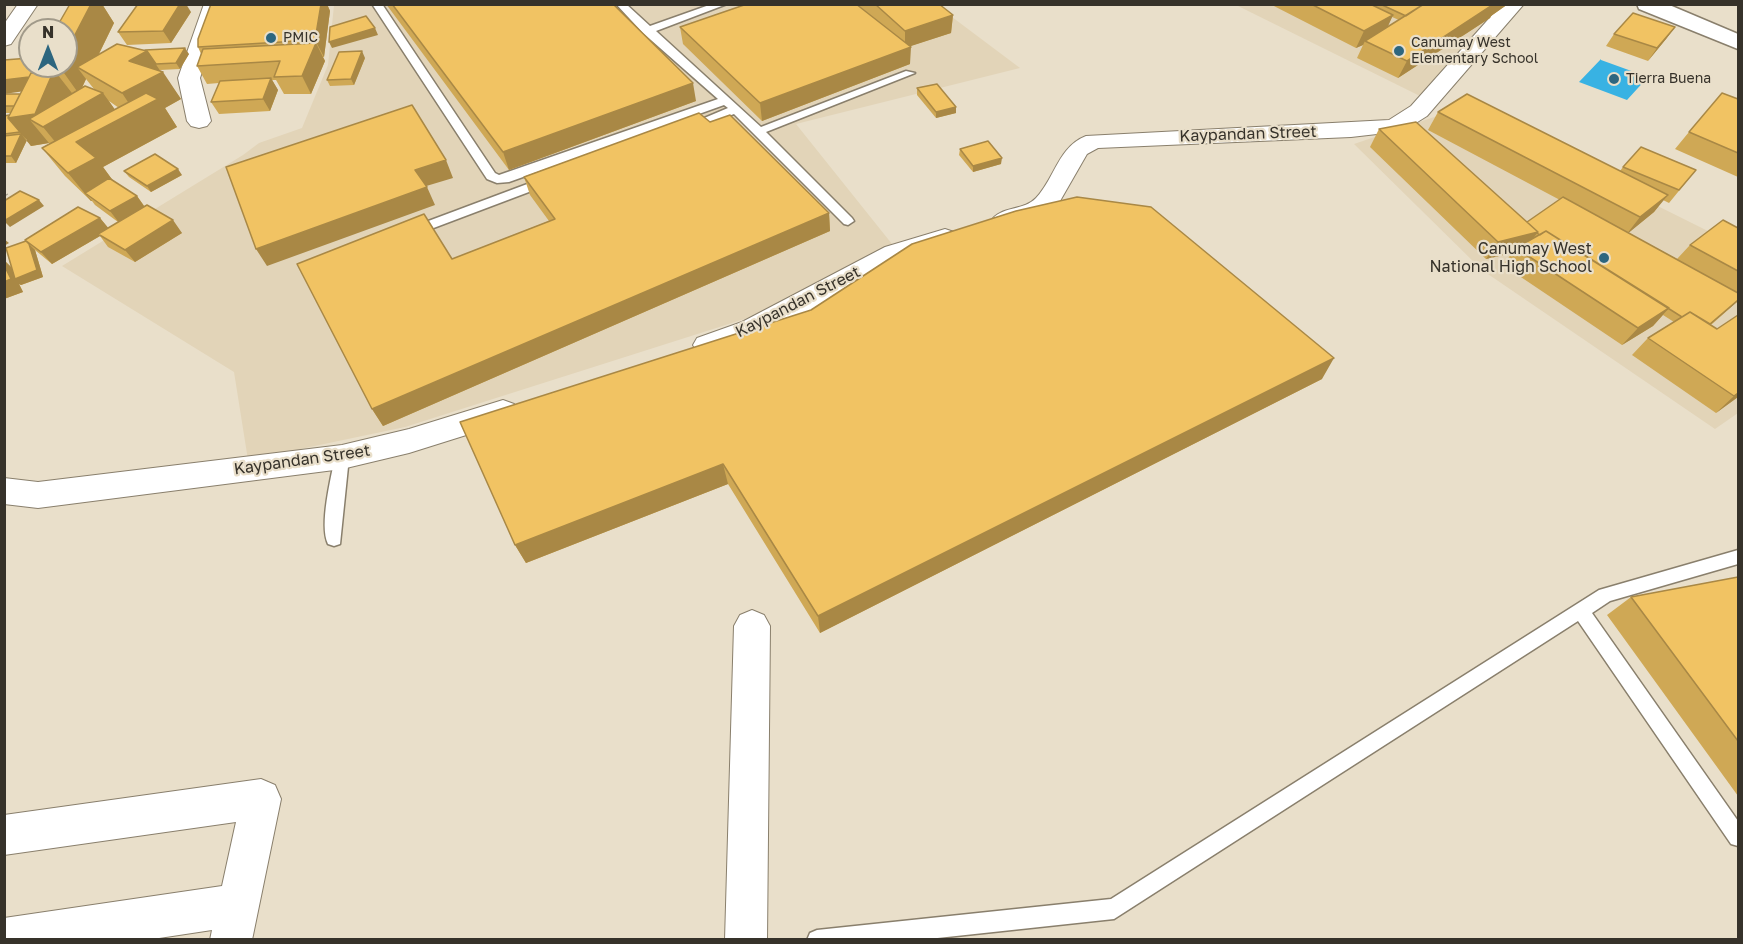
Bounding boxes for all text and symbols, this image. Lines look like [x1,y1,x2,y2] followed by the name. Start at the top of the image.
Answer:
[18,18,78,78] north arrow
[42,22,54,42] text: N
[283,30,318,46] place label: PMIC
[264,31,278,45] marker: PMIC
[1411,35,1538,68] place label: Canumay West Elementary School
[1392,44,1406,58] marker: Canumay West Elementary School
[1626,71,1711,87] place label: Tierra Buena
[1607,72,1621,86] marker: Tierra Buena
[1179,122,1317,146] street label: Kaypandan Street
[1429,239,1592,277] place label: Canumay West National High School
[1597,251,1611,265] marker: Canumay West National High School
[732,262,864,342] street label: Kaypandan Street
[233,441,371,479] street label: Kaypandan Street

